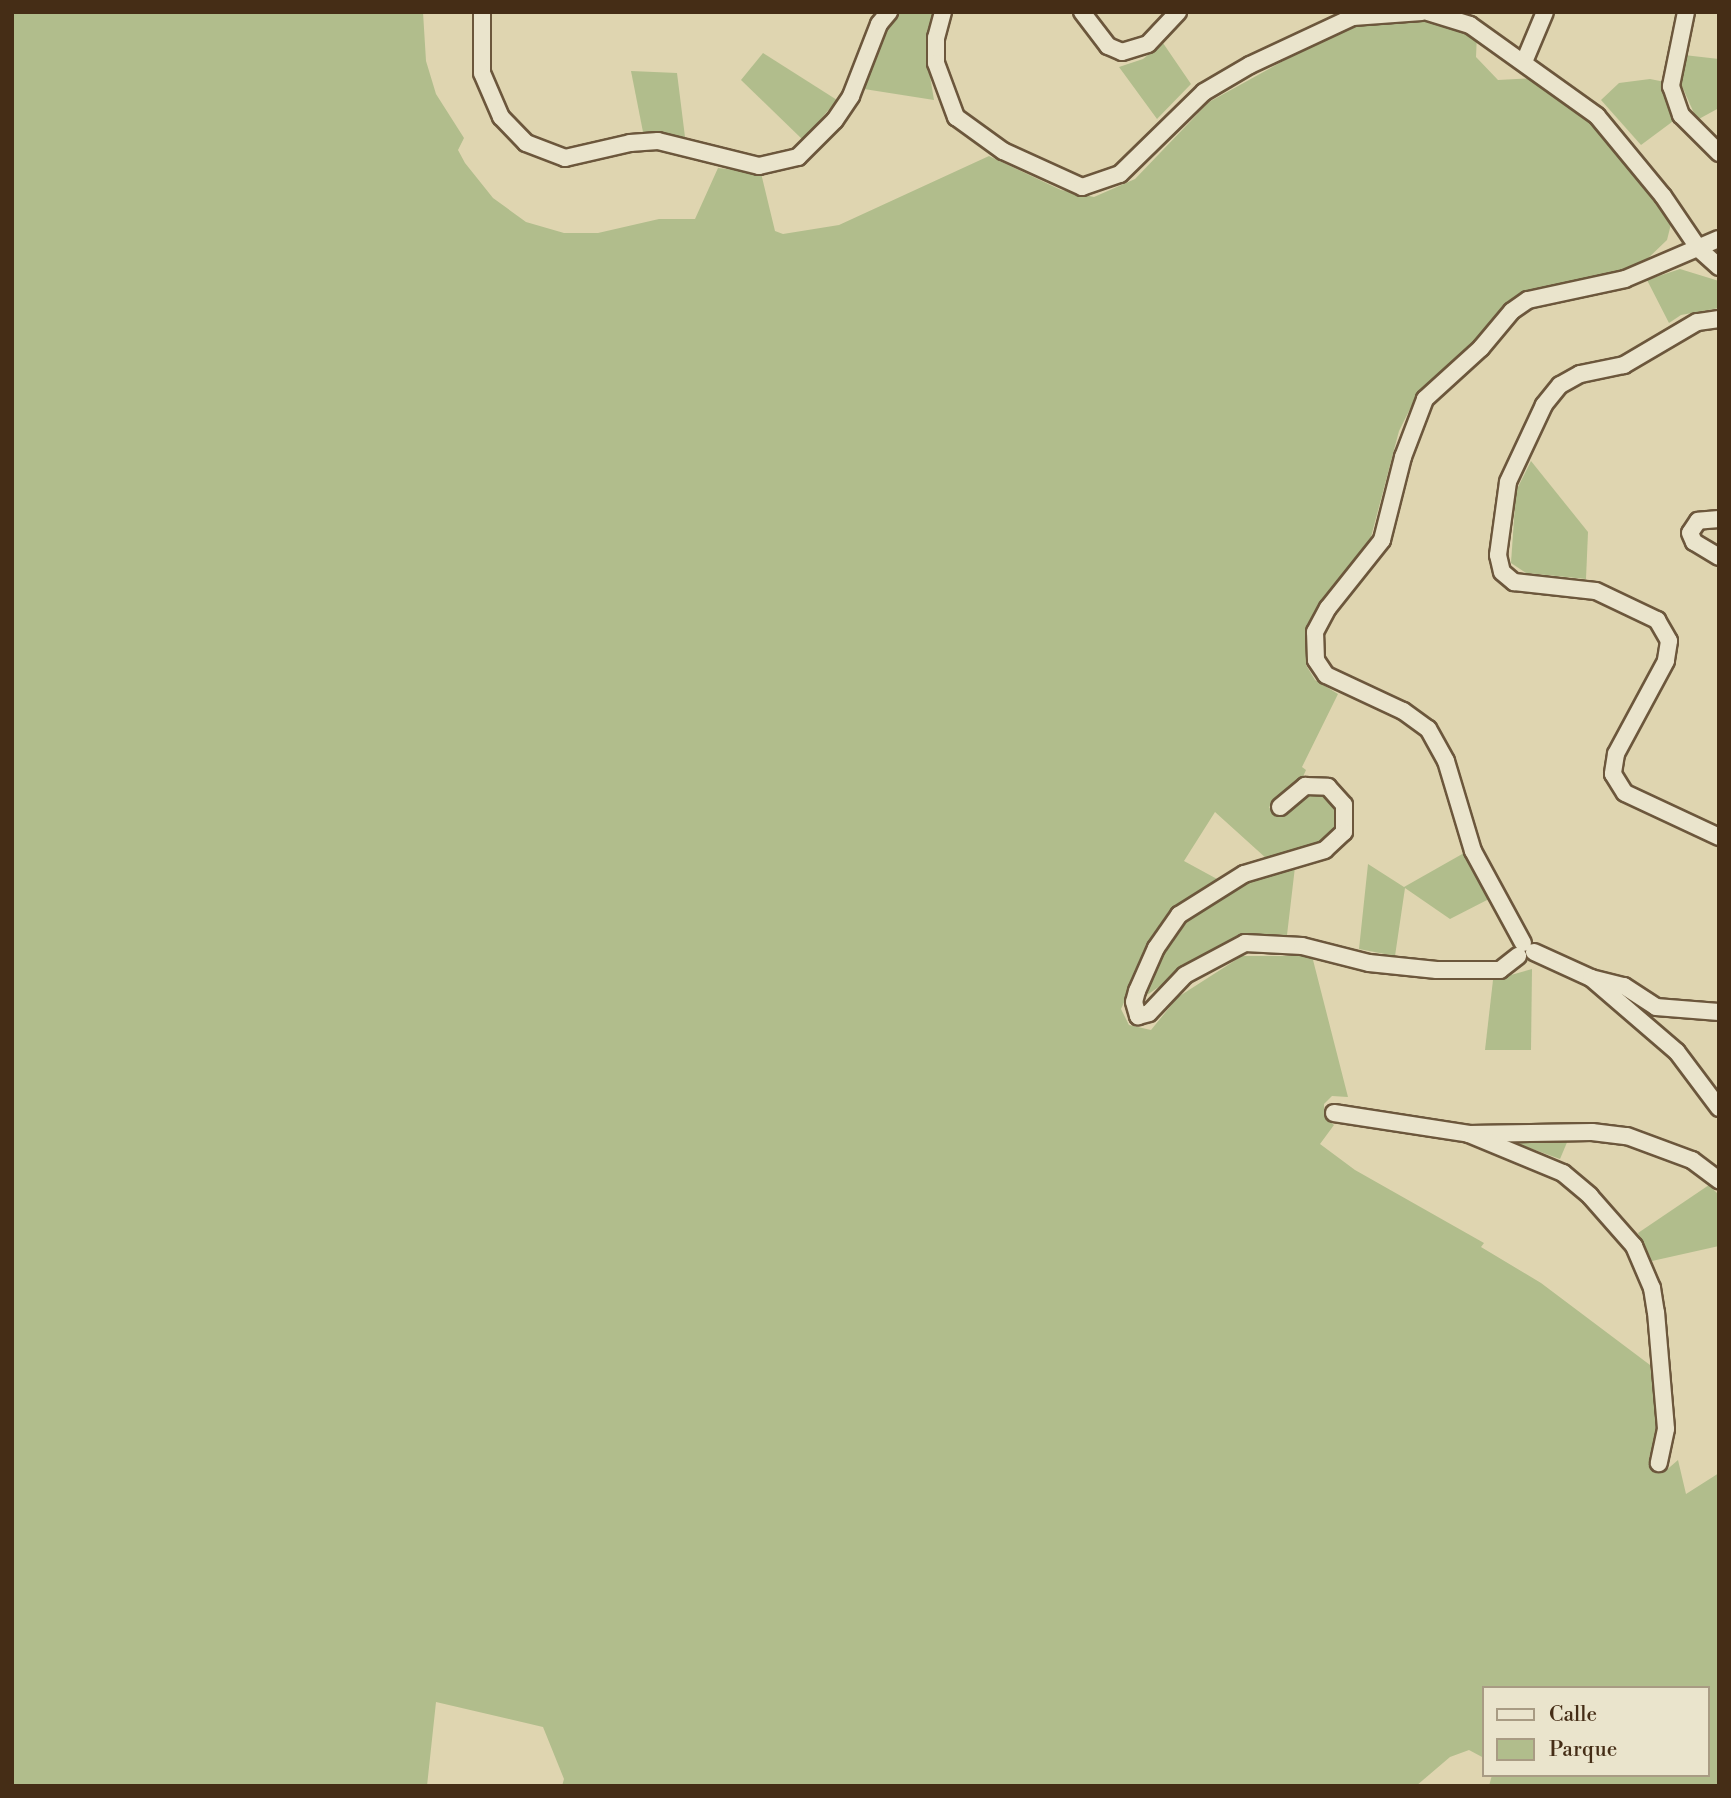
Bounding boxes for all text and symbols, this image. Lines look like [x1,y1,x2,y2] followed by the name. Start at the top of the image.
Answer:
[1482,1686,1710,1777] legend
[1549,1702,1597,1728] text: Calle
[1549,1737,1617,1763] text: Parque

